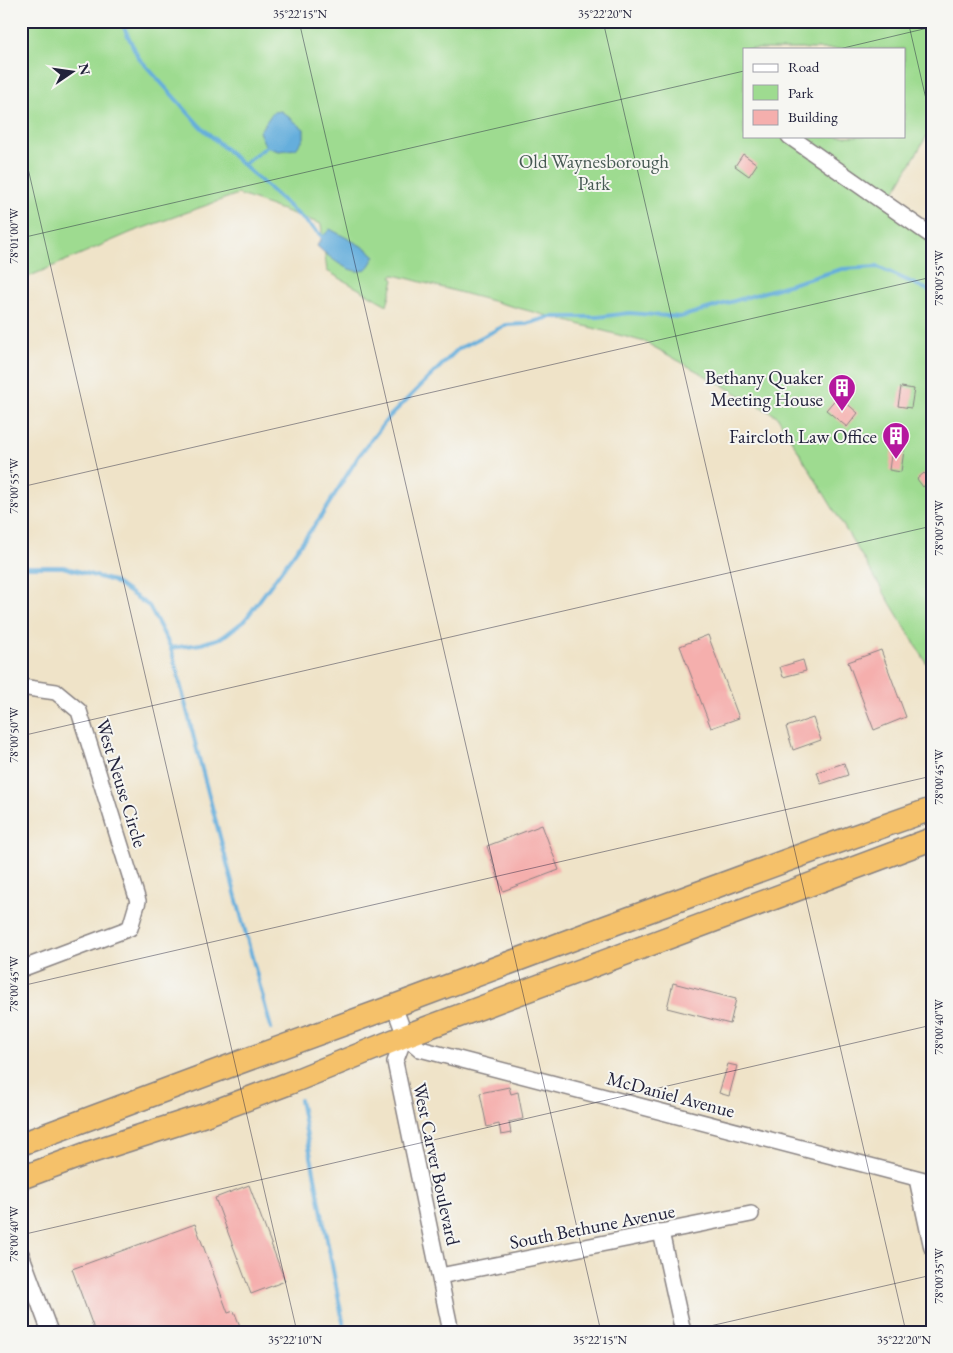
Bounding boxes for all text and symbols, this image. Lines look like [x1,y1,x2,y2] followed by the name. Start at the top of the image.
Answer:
[273,6,327,22] text: 35°22'15"N
[578,6,632,22] text: 35°22'20"N
[48,48,98,98] north arrow
[743,48,906,138] legend
[788,57,820,76] text: Road
[75,62,95,77] text: N
[788,83,815,102] text: Park
[788,107,838,126] text: Building
[519,149,669,196] park label: Old Waynesborough Park
[6,207,22,264] text: 78°01'00"W
[931,249,947,306] text: 78°00'55"W
[705,365,824,412] place label: Bethany Quaker Meeting House
[827,373,857,412] building icon: Bethany Quaker Meeting House
[881,421,911,460] building icon: Faircloth Law Office
[729,424,877,449] place label: Faircloth Law Office
[6,457,22,514] text: 78°00'55"W
[931,499,947,556] text: 78°00'50"W
[6,706,22,763] text: 78°00'50"W
[90,716,153,850] street label: West Neuse Circle
[931,748,947,805] text: 78°00'45"W
[6,955,22,1012] text: 78°00'45"W
[931,998,947,1055] text: 78°00'40"W
[604,1065,738,1124] street label: McDaniel Avenue
[407,1080,466,1248] street label: West Carver Boulevard
[507,1198,677,1255] street label: South Bethune Avenue
[6,1205,22,1262] text: 78°00'40"W
[931,1247,947,1304] text: 78°00'35"W
[268,1332,322,1348] text: 35°22'10"N
[573,1332,627,1348] text: 35°22'15"N
[877,1332,931,1348] text: 35°22'20"N

